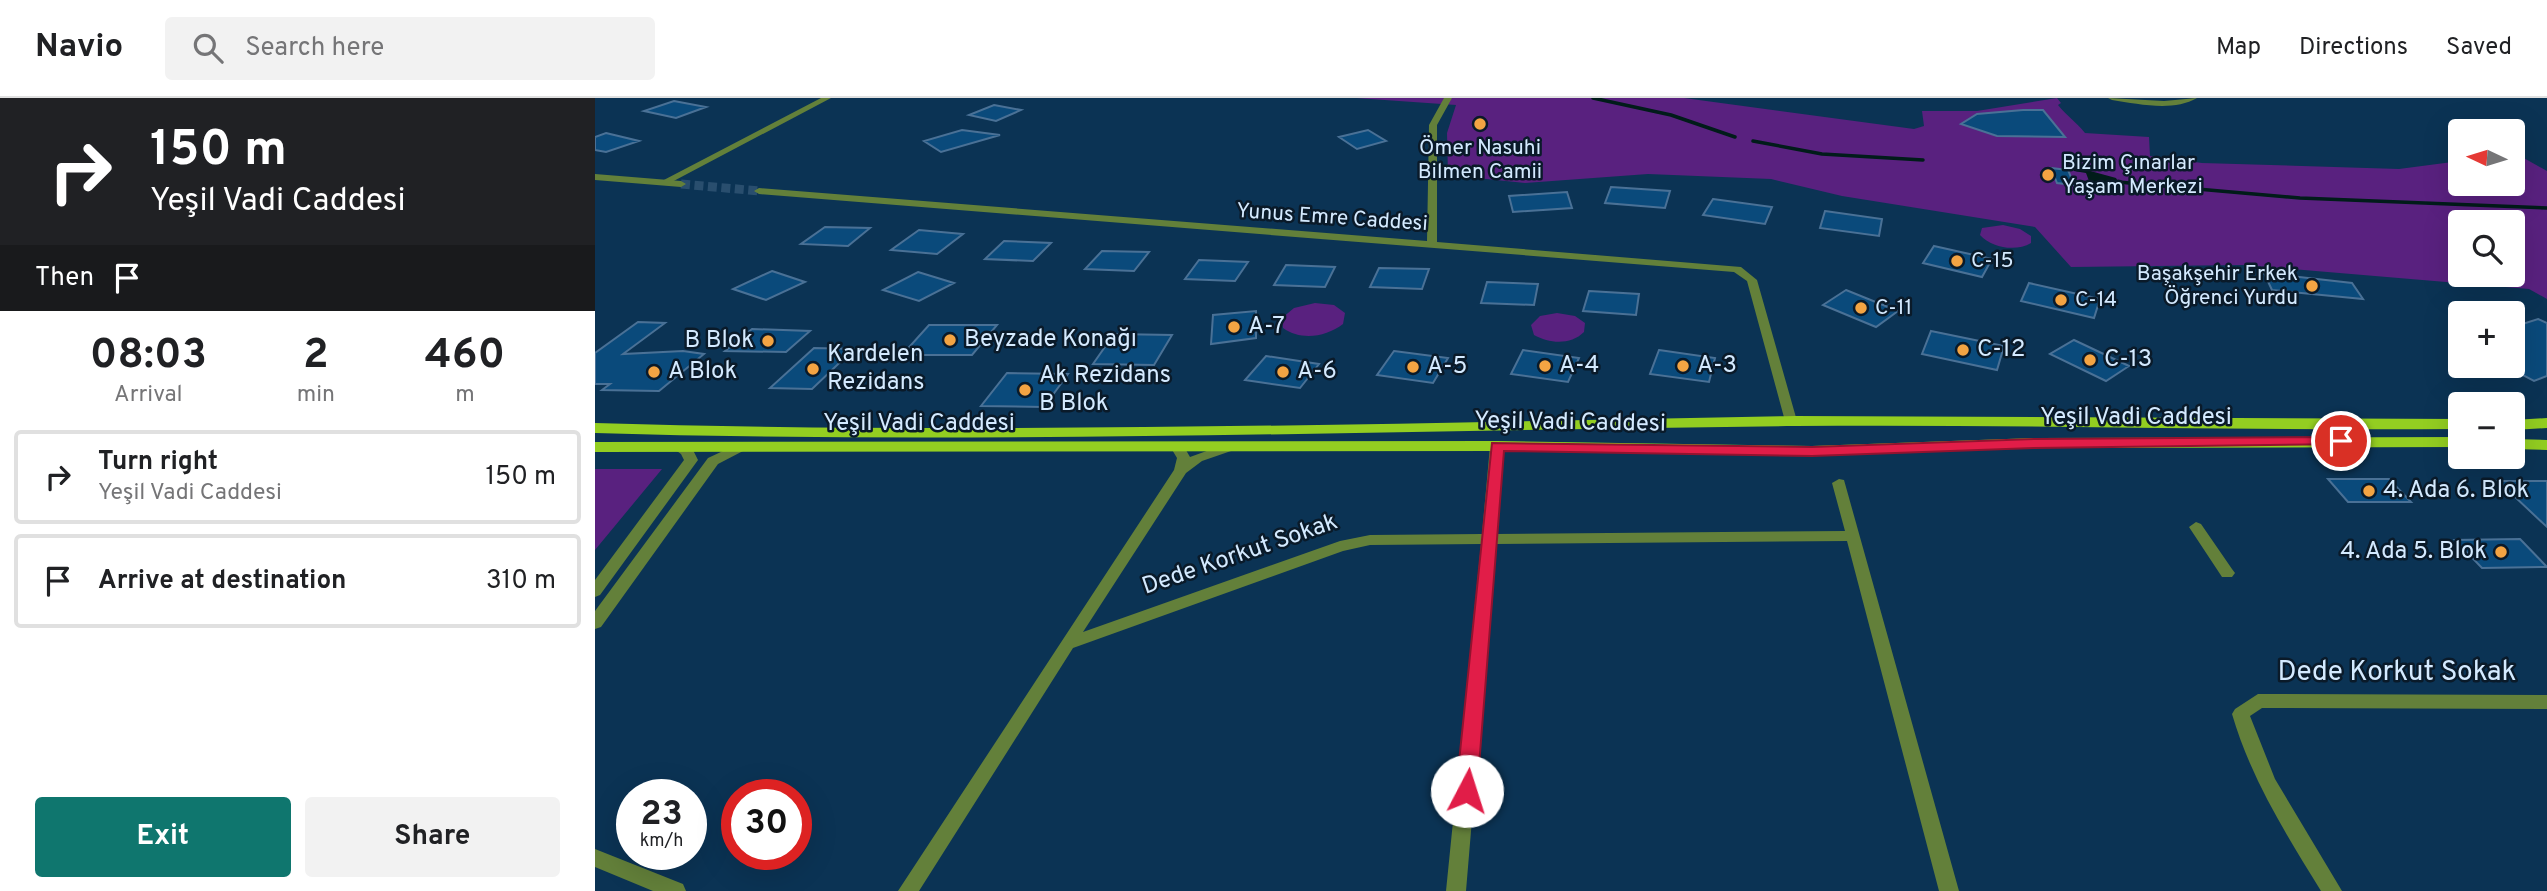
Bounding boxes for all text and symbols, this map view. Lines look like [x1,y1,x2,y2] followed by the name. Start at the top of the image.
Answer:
[165,17,655,80] search box
[35,27,123,69] text: Navio
[189,29,227,67] icon: search
[245,32,384,65] text: Search here
[2216,33,2261,63] text: Map
[2299,33,2408,63] text: Directions
[2446,33,2512,63] text: Saved
[1472,116,1488,132] marker: Ömer Nasuhi Bilmen Camii
[2448,119,2525,196] north arrow
[2448,119,2525,469] map controls
[150,121,287,183] text: 150 m
[35,126,126,217] icon: right
[1418,135,1542,186] place label: Ömer Nasuhi Bilmen Camii
[2062,150,2203,201] place label: Bizim Çınarlar Yaşam Merkezi
[2040,167,2056,183] marker: Bizim Çınarlar Yaşam Merkezi
[150,182,406,222] text: Yeşil Vadi Caddesi
[1235,198,1429,238] street label: Yunus Emre Caddesi
[2448,210,2525,287] button: search
[1971,248,2014,275] place label: C-15
[1949,253,1965,269] marker: C-15
[108,259,146,297] icon: arrive
[2137,261,2298,312] place label: Başakşehir Erkek Öğrenci Yurdu
[35,262,94,295] text: Then
[2304,278,2320,294] marker: Başakşehir Erkek Öğrenci Yurdu
[2075,287,2117,314] place label: C-14
[2053,292,2069,308] marker: C-14
[1875,295,1912,322] place label: C-11
[1853,300,1869,316] marker: C-11
[2448,301,2525,378] button: +
[1248,312,1285,342] place label: A-7
[1226,319,1242,335] marker: A-7
[964,325,1137,355] place label: Beyzade Konağı
[684,326,754,356] place label: B Blok
[90,330,207,383] text: 08:03
[303,330,329,383] text: 2
[425,330,505,383] text: 460
[942,332,958,348] marker: Beyzade Konağı
[760,333,776,349] marker: B Blok
[1977,335,2025,365] place label: C-12
[827,340,924,398] place label: Kardelen Rezidans
[1955,342,1971,358] marker: C-12
[2104,345,2152,375] place label: C-13
[1559,351,1599,381] place label: A-4
[1697,351,1737,381] place label: A-3
[1427,352,1467,382] place label: A-5
[2082,352,2098,368] marker: C-13
[668,357,737,387] place label: A Blok
[1297,357,1337,387] place label: A-6
[1537,358,1553,374] marker: A-4
[1675,358,1691,374] marker: A-3
[1405,359,1421,375] marker: A-5
[805,361,821,377] marker: Kardelen Rezidans
[1039,361,1171,419] place label: Ak Rezidans B Blok
[646,364,662,380] marker: A Blok
[1275,364,1291,380] marker: A-6
[114,381,183,410] text: Arrival
[297,381,335,410] text: min
[455,381,475,410] text: m
[1017,382,1033,398] marker: Ak Rezidans B Blok
[2448,392,2525,469] button: −
[2040,403,2232,433] street label: Yeşil Vadi Caddesi
[1474,406,1666,440] street label: Yeşil Vadi Caddesi
[823,409,1015,439] street label: Yeşil Vadi Caddesi
[2311,411,2371,471] pin
[2322,422,2360,460] icon: arrive
[98,446,218,479] text: Turn right
[39,458,77,496] icon: right
[485,461,556,494] text: 150 m
[2383,476,2529,506] place label: 4. Ada 6. Blok
[98,479,282,508] text: Yeşil Vadi Caddesi
[2361,483,2377,499] marker: 4. Ada 6. Blok
[1138,507,1342,603] street label: Dede Korkut Sokak
[2340,537,2487,567] place label: 4. Ada 5. Blok
[2493,544,2509,560] marker: 4. Ada 5. Blok
[39,562,77,600] icon: arrive
[98,565,346,598] text: Arrive at destination
[486,565,556,598] text: 310 m
[2278,655,2516,691] street label: Dede Korkut Sokak
[1430,754,1504,828] position arrow
[721,779,812,870] speed limit sign: 30
[640,793,683,837] text: 23
[35,797,291,877] button: Exit
[305,797,560,877] button: Share
[640,830,683,853] text: km/h

